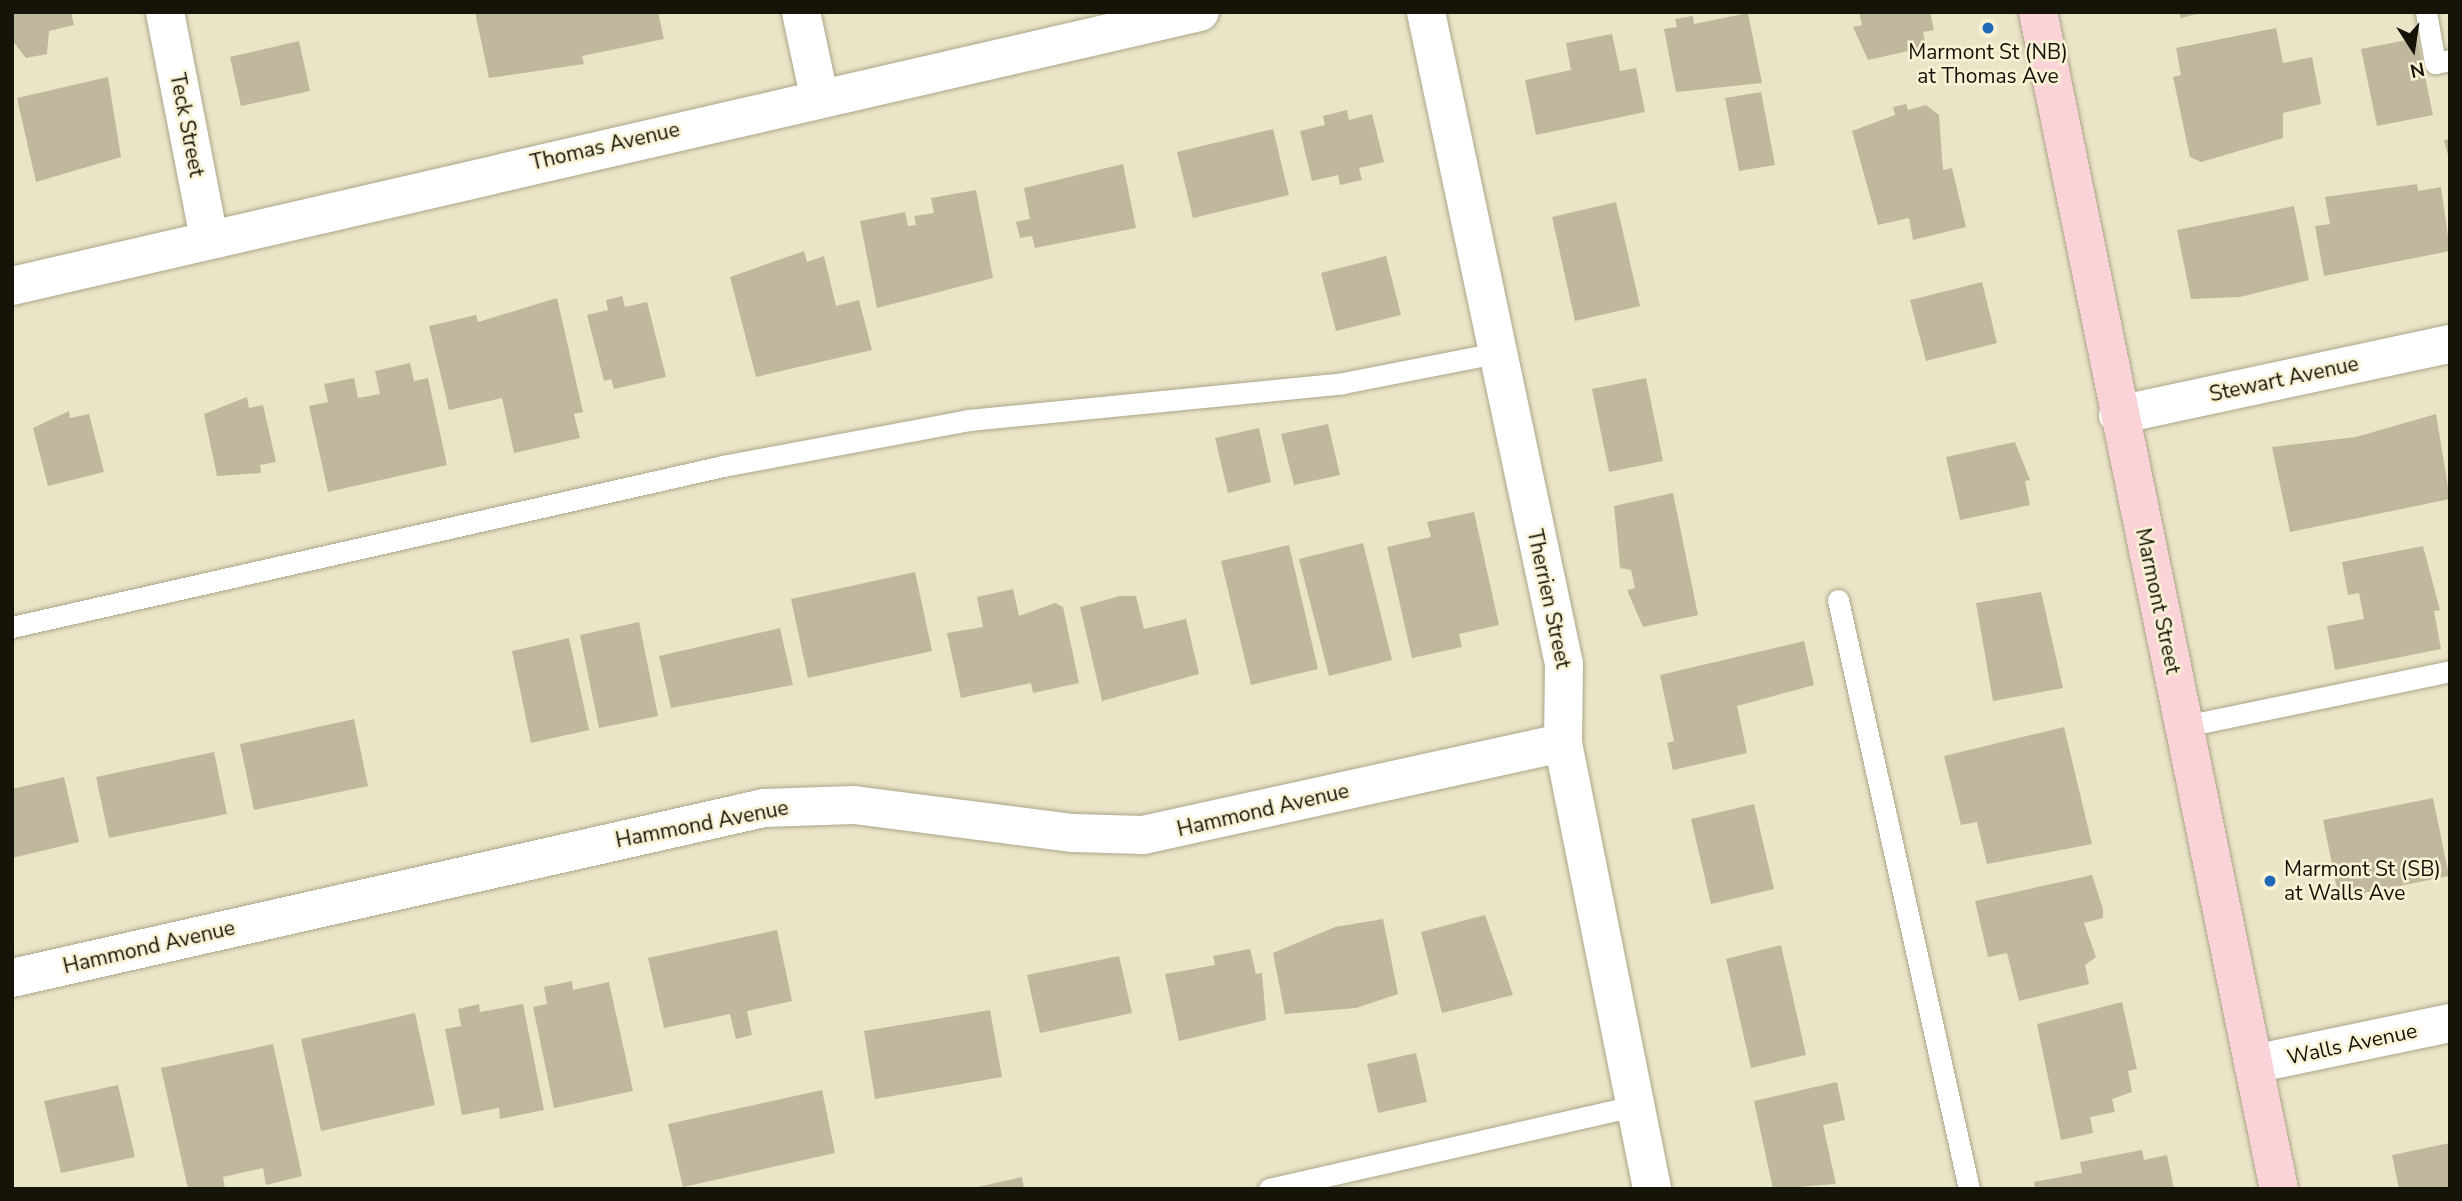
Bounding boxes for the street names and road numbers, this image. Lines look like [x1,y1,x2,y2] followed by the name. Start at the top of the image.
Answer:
[165,71,209,179] street label: Teck Street
[528,117,682,175] street label: Thomas Avenue
[2207,351,2361,407] street label: Stewart Avenue
[2130,526,2186,676] street label: Marmont Street
[1522,527,1576,671] street label: Therrien Street
[1175,778,1351,842] street label: Hammond Avenue
[613,795,791,853] street label: Hammond Avenue
[61,915,237,979] street label: Hammond Avenue
[2285,1018,2419,1070] street label: Walls Avenue

